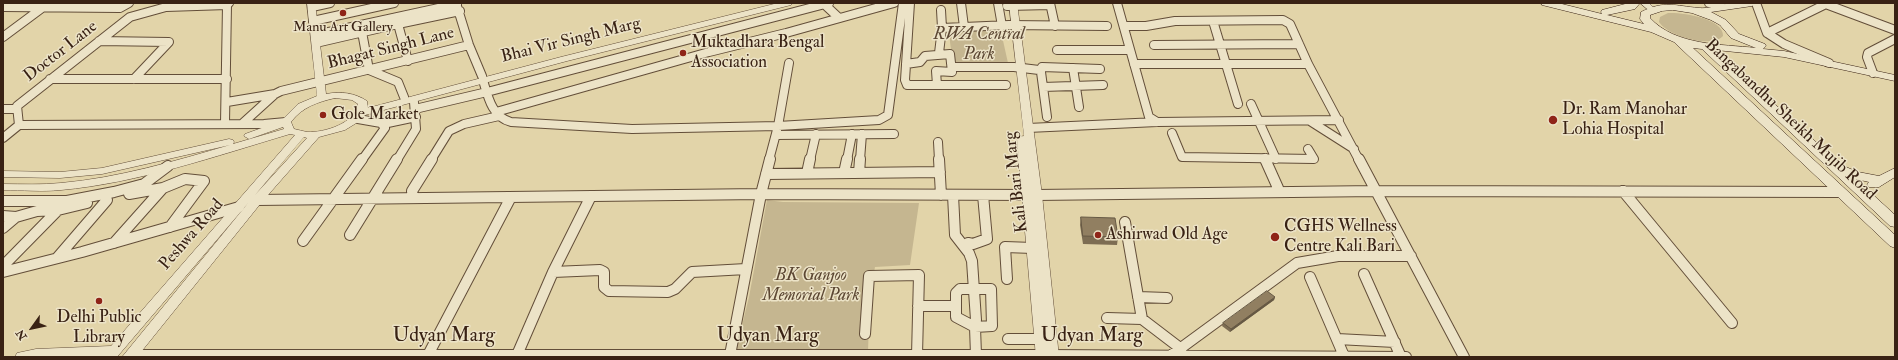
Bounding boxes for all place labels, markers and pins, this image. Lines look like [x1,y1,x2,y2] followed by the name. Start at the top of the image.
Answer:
[338,8,348,18] marker: Manu Art Gallery
[293,20,393,36] place label: Manu Art Gallery
[691,33,824,73] place label: Muktadhara Bengal Association
[678,48,688,58] marker: Muktadhara Bengal Association
[1562,100,1687,140] place label: Dr. Ram Manohar Lohia Hospital
[331,105,418,125] place label: Gole Market
[318,110,328,120] marker: Gole Market
[1547,114,1559,126] marker: Dr. Ram Manohar Lohia Hospital
[1284,217,1397,257] place label: CGHS Wellness Centre Kali Bari
[1106,225,1228,245] place label: Ashirwad Old Age
[1093,230,1103,240] marker: Ashirwad Old Age
[1269,231,1281,243] marker: CGHS Wellness Centre Kali Bari
[94,296,104,306] marker: Delhi Public Library
[57,308,141,348] place label: Delhi Public Library

